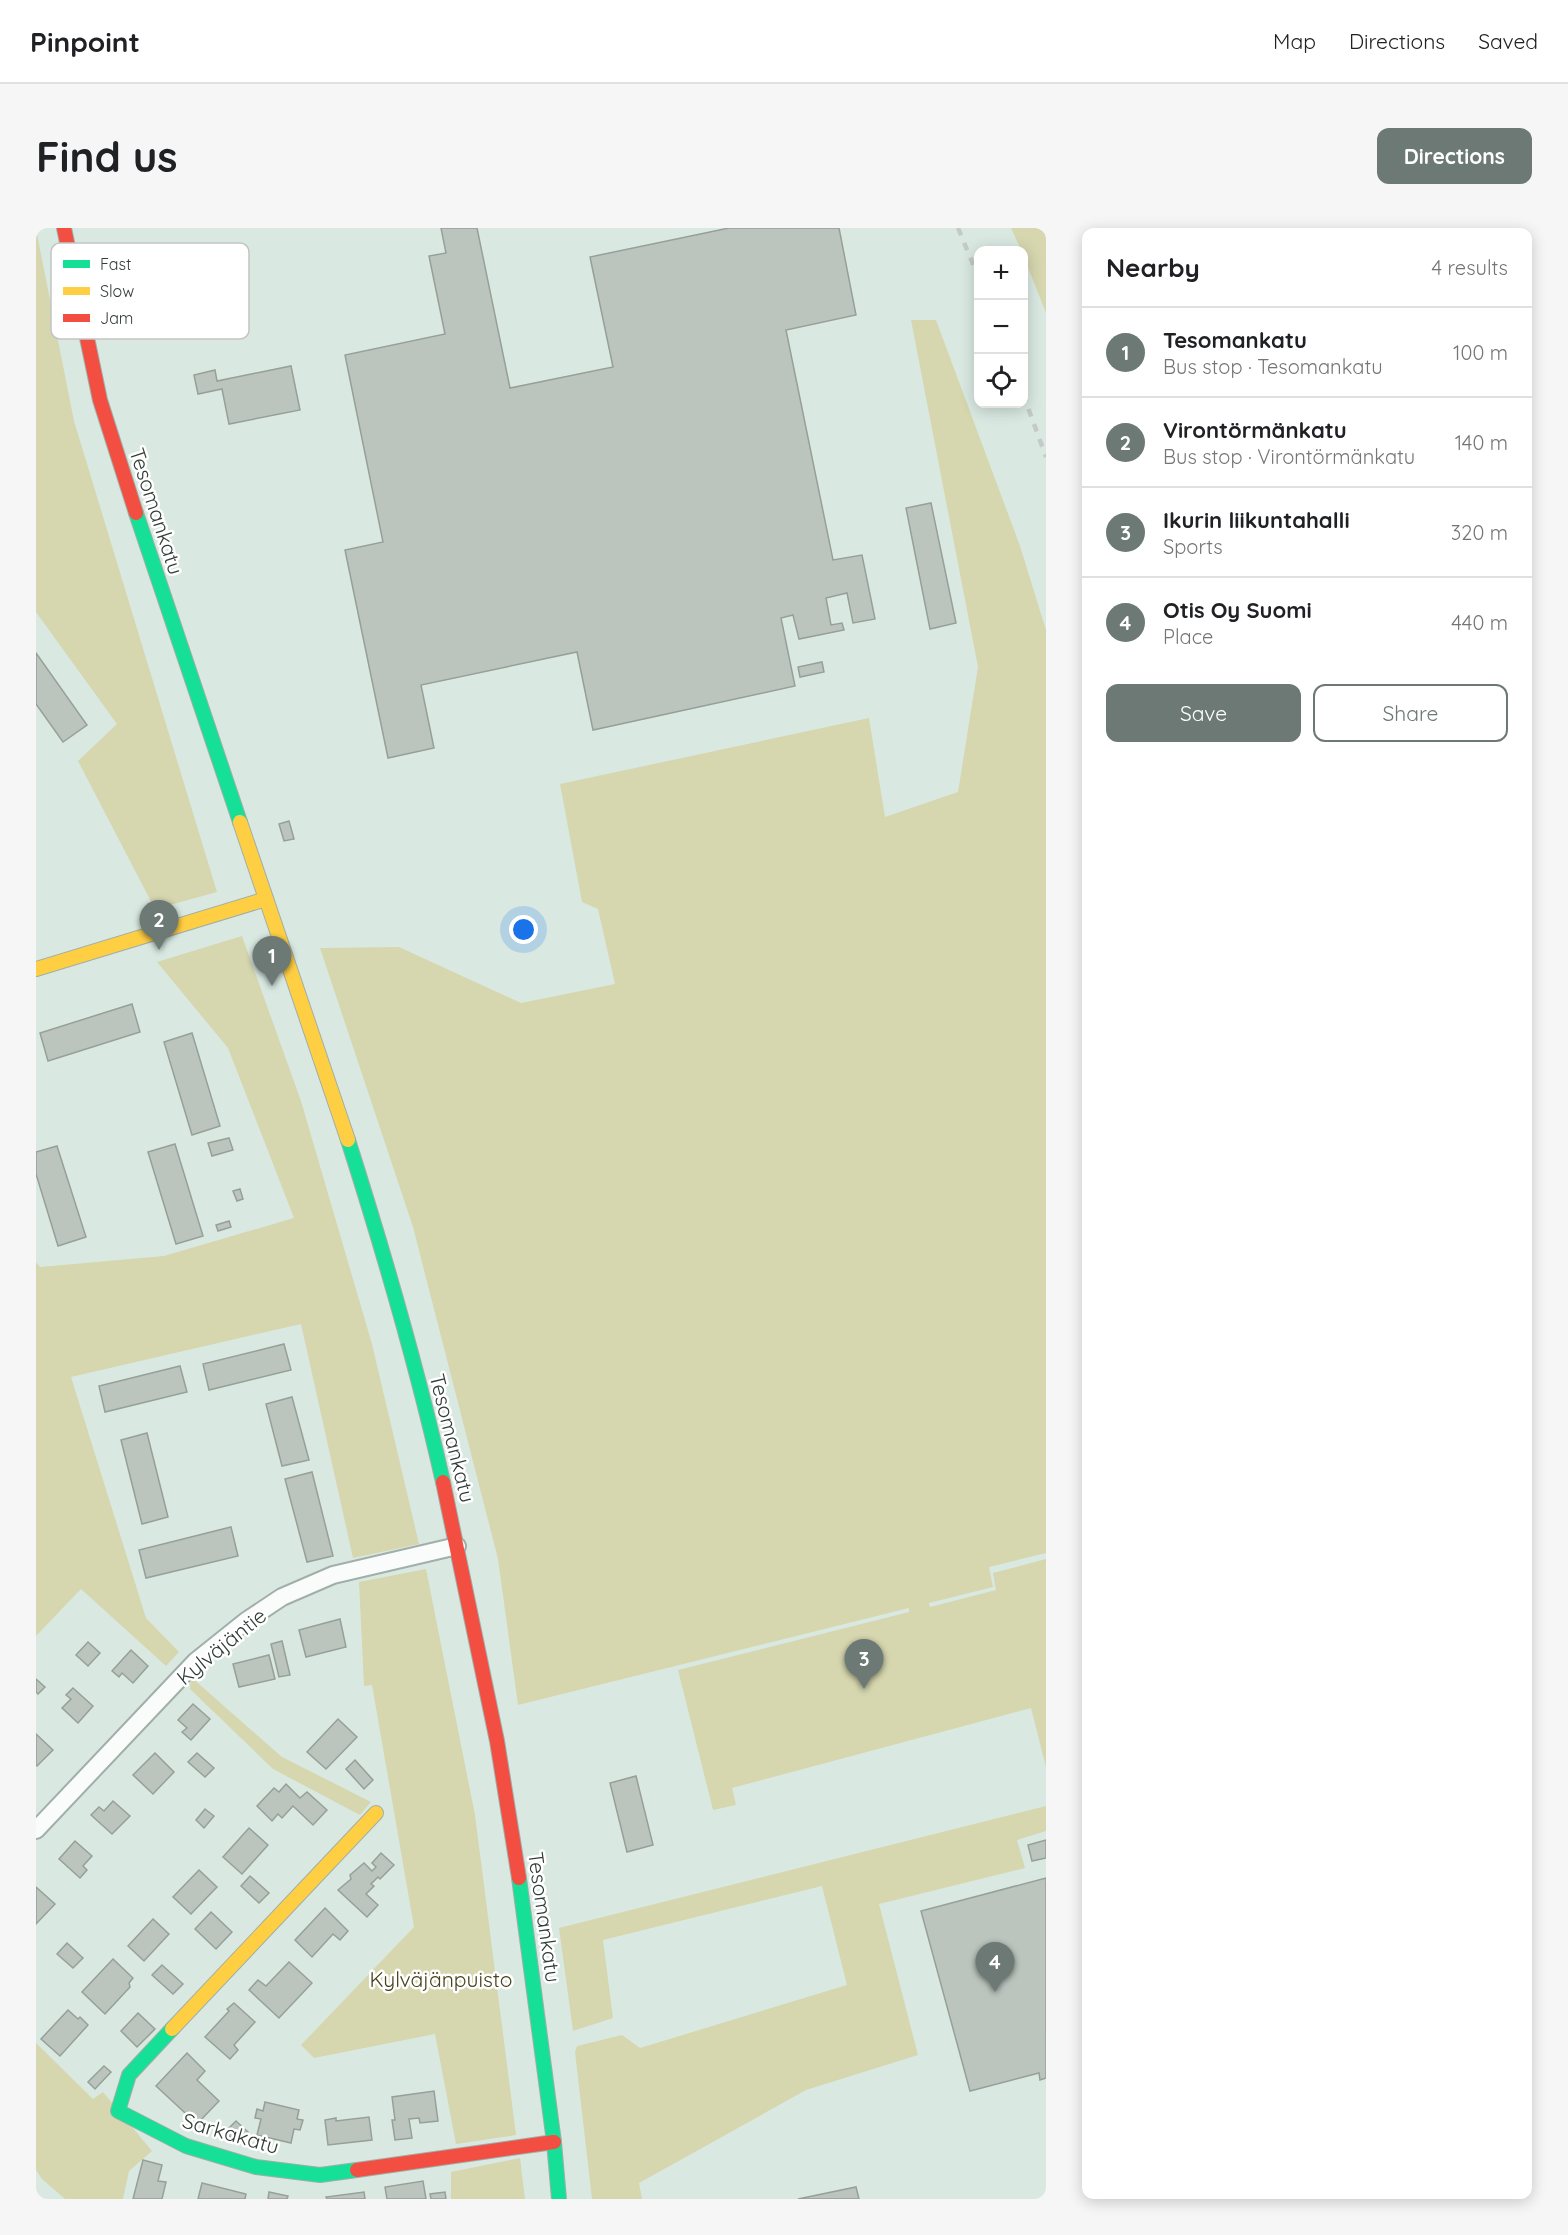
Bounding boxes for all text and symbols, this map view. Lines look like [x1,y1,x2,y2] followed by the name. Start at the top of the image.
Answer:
[30,24,140,59] text: Pinpoint
[1273,28,1316,54] text: Map
[1349,28,1445,54] text: Directions
[1478,28,1538,54] text: Saved
[1377,128,1532,184] button: Directions
[36,130,178,183] text: Find us
[51,243,249,339] legend
[974,246,1028,408] map controls
[974,246,1028,300] button: +
[1106,251,1200,284] text: Nearby
[100,254,131,274] text: Fast
[1432,255,1508,280] text: 4 results
[100,281,134,301] text: Slow
[974,300,1028,354] button: −
[100,308,133,328] text: Jam
[1163,326,1307,354] text: Tesomankatu
[1122,340,1129,365] text: 1
[1453,340,1508,365] text: 100 m
[974,354,1028,408] button: locate
[1163,354,1383,379] text: Bus stop · Tesomankatu
[1163,416,1347,444] text: Virontörmänkatu
[1120,430,1131,455] text: 2
[1455,430,1508,455] text: 140 m
[124,444,190,578] street label: Tesomankatu
[1163,444,1415,469] text: Bus stop · Virontörmänkatu
[1163,506,1350,534] text: Ikurin liikuntahalli
[1120,520,1131,545] text: 3
[1451,520,1508,545] text: 320 m
[1163,534,1223,559] text: Sports
[1163,596,1312,624] text: Otis Oy Suomi
[1120,610,1131,635] text: 4
[1451,610,1508,635] text: 440 m
[1163,624,1213,649] text: Place
[1106,684,1301,742] button: Save
[1313,684,1508,742] button: Share
[140,900,178,950] pin: 2
[509,915,538,944] your location
[252,936,292,986] pin: 1
[424,1371,482,1505] street label: Tesomankatu
[171,1602,271,1690] street label: Kylväjäntie
[844,1640,884,1689] pin: 3
[523,1850,567,1984] street label: Tesomankatu
[976,1942,1014,1992] pin: 4
[369,1966,513,1992] park label: Kylväjänpuisto
[180,2107,282,2159] street label: Sarkakatu

